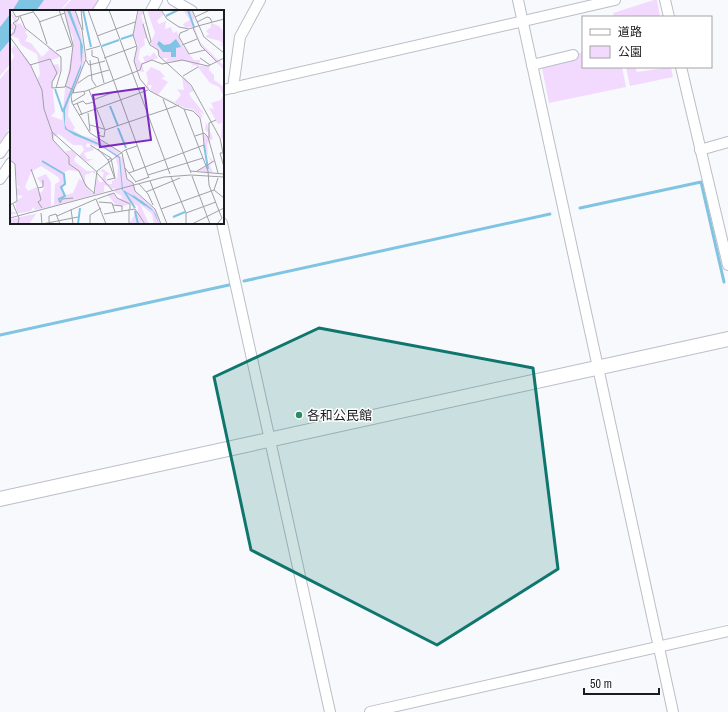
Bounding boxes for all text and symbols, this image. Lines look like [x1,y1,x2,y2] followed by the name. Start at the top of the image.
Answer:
[10,10,224,224] inset map
[582,16,712,68] legend
[618,24,642,40] text: 道路
[618,44,642,60] text: 公園
[307,407,372,424] place label: 各和公民館
[294,410,304,420] marker: 各和公民館
[584,670,659,696] scale bar
[590,676,612,692] text: 50 m

